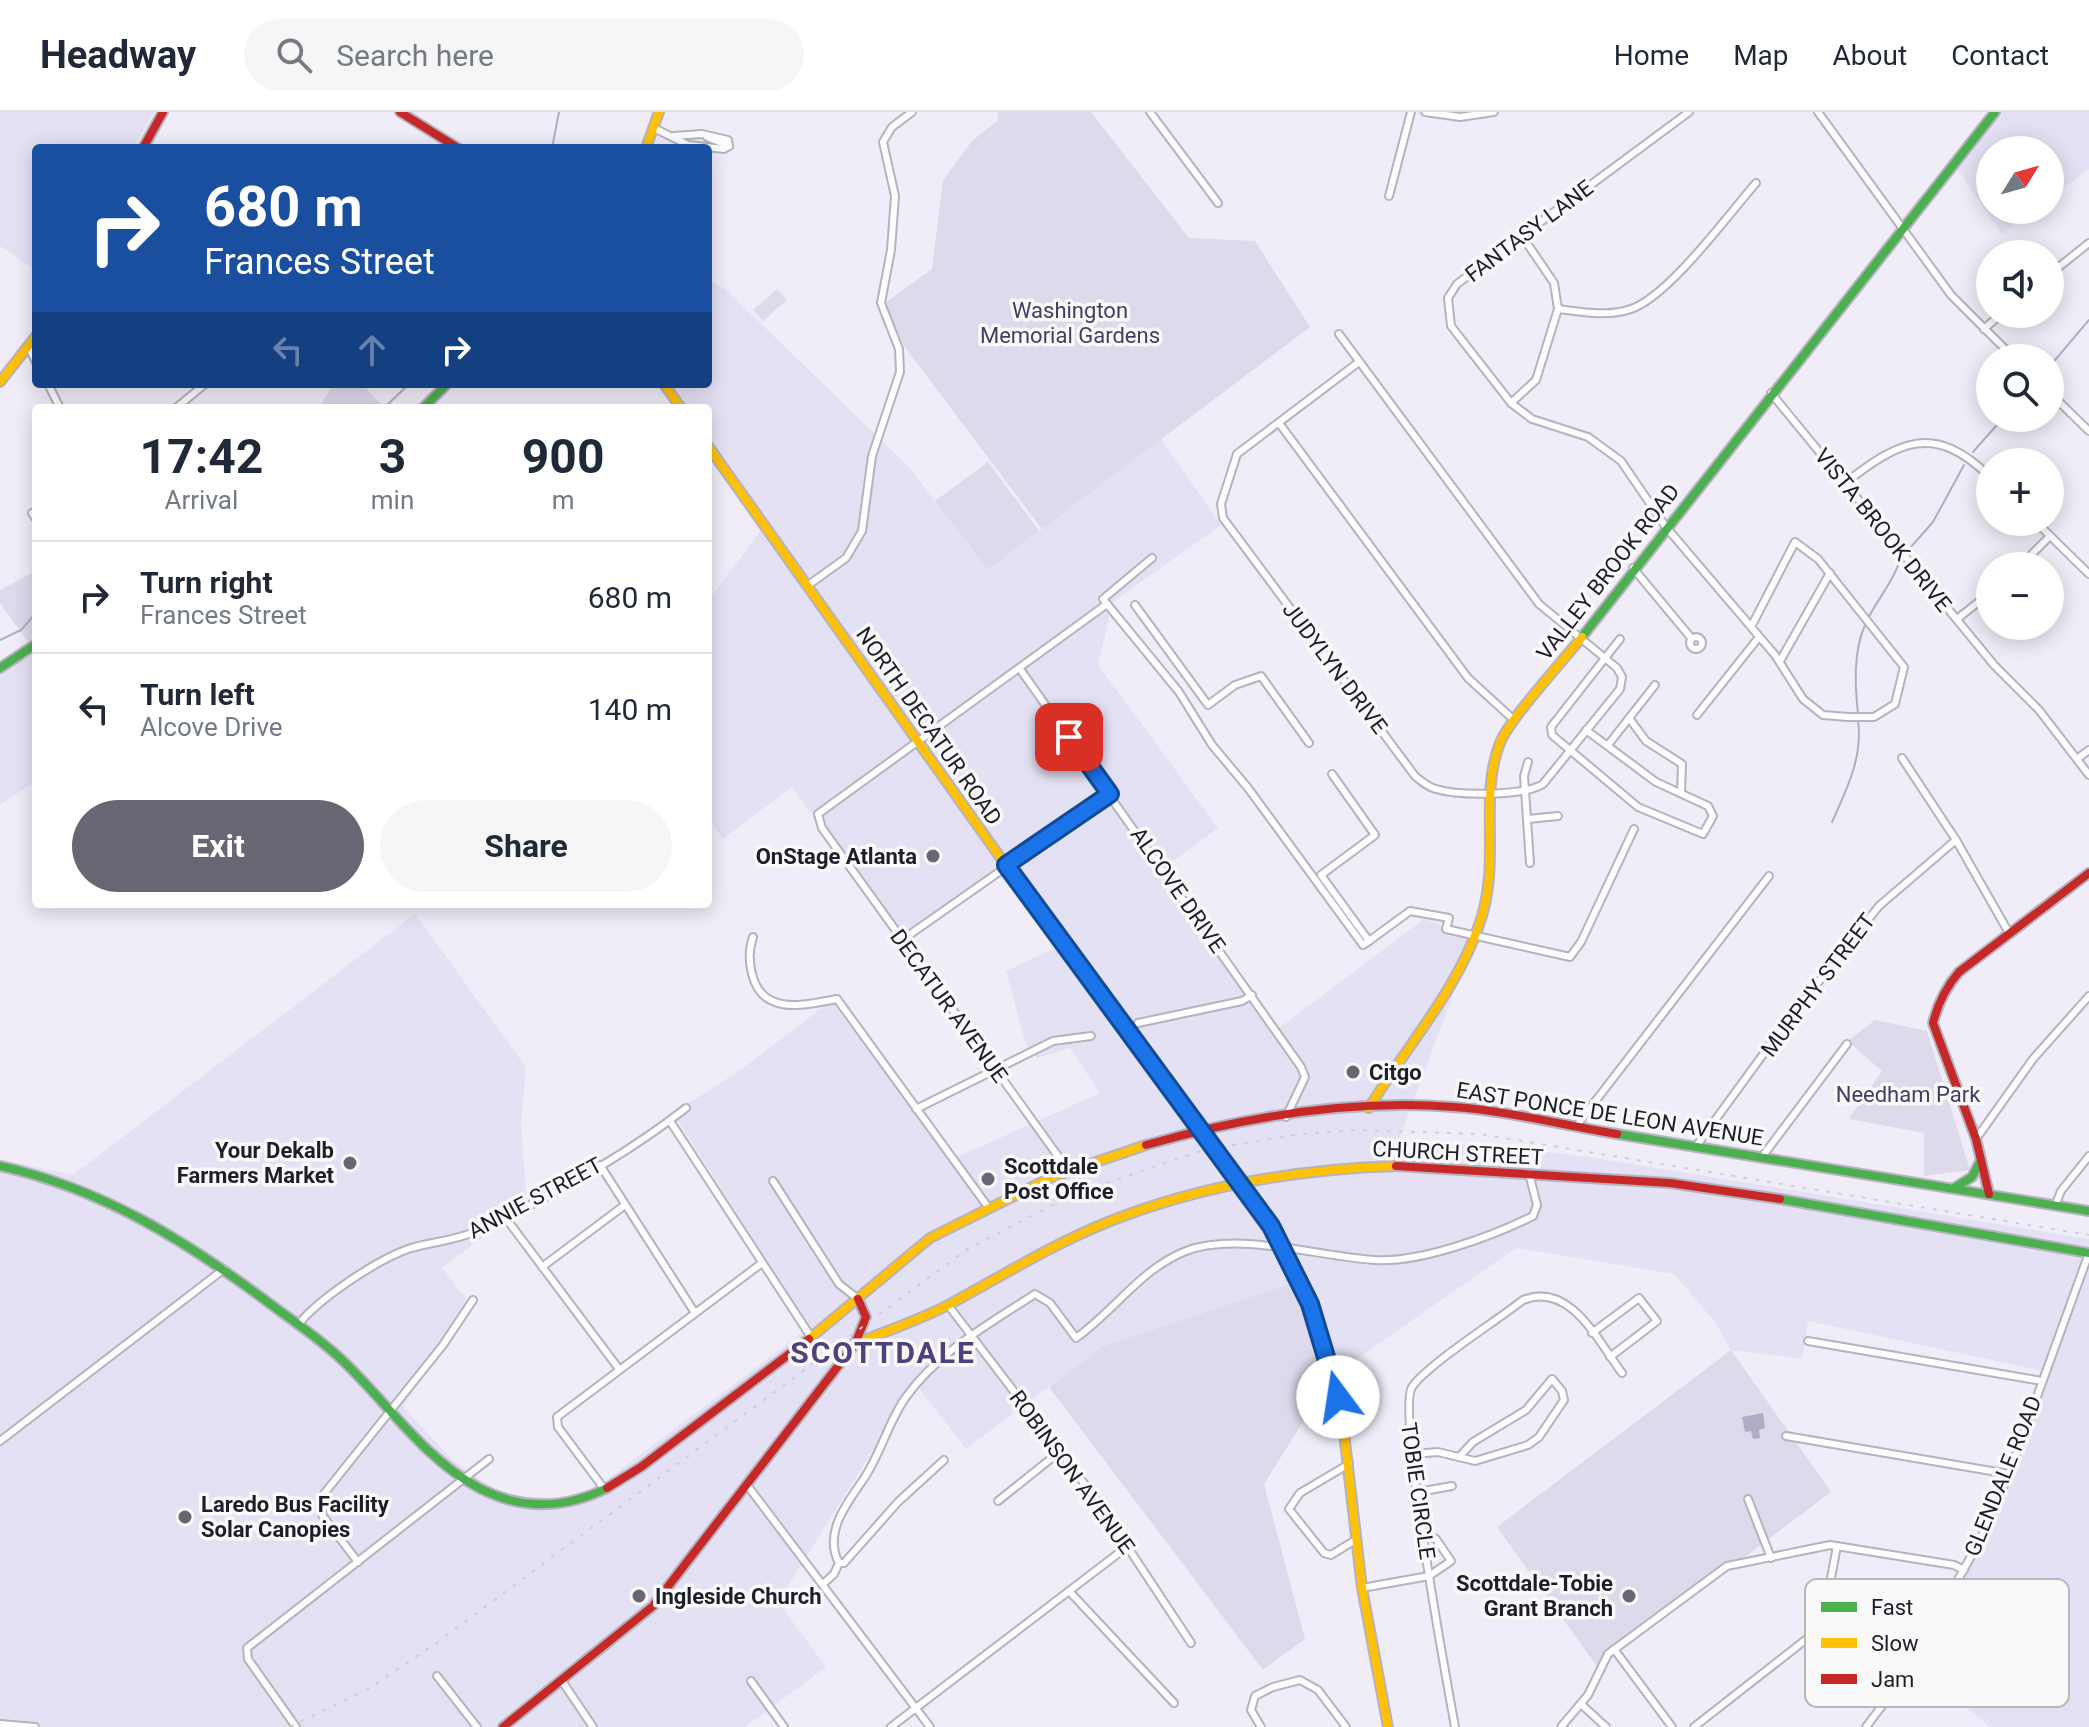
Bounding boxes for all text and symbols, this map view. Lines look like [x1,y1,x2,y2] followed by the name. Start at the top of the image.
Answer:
[244,19,804,91] search box
[40,33,196,77] text: Headway
[272,33,316,77] icon: search
[336,38,494,73] text: Search here
[1614,39,1689,72] text: Home
[1733,39,1789,72] text: Map
[1833,39,1907,72] text: About
[1951,39,2049,72] text: Contact
[1976,136,2064,224] north arrow
[1976,136,2064,640] map controls
[204,174,363,240] text: 680 m
[1460,175,1598,287] street label: FANTASY LANE
[72,176,176,280] icon: right
[1976,240,2064,328] button: sound
[204,241,435,283] text: Frances Street
[980,298,1160,348] park label: Washington Memorial Gardens
[266,328,310,372] icon: left
[350,328,394,372] icon: ahead
[434,328,478,372] icon: right
[1976,344,2064,432] button: search
[140,428,263,485] text: 17:42
[379,428,406,485] text: 3
[522,428,604,485] text: 900
[1810,443,1956,617] street label: VISTA BROOK DRIVE
[1976,448,2064,536] button: +
[1532,479,1684,665] street label: VALLEY BROOK ROAD
[165,485,238,515] text: Arrival
[371,485,414,515] text: min
[552,485,575,515] text: m
[1976,552,2064,640] button: −
[140,565,273,600] text: Turn right
[72,575,116,619] icon: right
[588,580,672,615] text: 680 m
[1278,597,1392,739] street label: JUDYLYN DRIVE
[140,600,307,630] text: Frances Street
[851,622,1007,830] street label: NORTH DECATUR ROAD
[140,677,255,712] text: Turn left
[72,687,116,731] icon: left
[588,692,672,727] text: 140 m
[1035,703,1103,771] pin
[140,712,283,742] text: Alcove Drive
[1047,715,1091,759] icon: arrive
[72,800,364,892] button: Exit
[380,800,672,892] button: Share
[1126,823,1230,957] street label: ALCOVE DRIVE
[756,844,917,869] place label: OnStage Atlanta
[924,847,942,865] marker: OnStage Atlanta
[1756,908,1880,1062] street label: MURPHY STREET
[885,925,1013,1087] street label: DECATUR AVENUE
[1369,1060,1422,1085] place label: Citgo
[1344,1063,1362,1081] marker: Citgo
[1455,1077,1765,1151] street label: EAST PONCE DE LEON AVENUE
[1836,1082,1981,1107] park label: Needham Park
[1372,1136,1544,1170] street label: CHURCH STREET
[177,1138,335,1188] place label: Your Dekalb Farmers Market
[464,1152,606,1244] street label: ANNIE STREET
[341,1154,359,1172] marker: Your Dekalb Farmers Market
[1004,1154,1114,1204] place label: Scottdale Post Office
[979,1170,997,1188] marker: Scottdale Post Office
[790,1335,976,1370] district label: SCOTTDALE
[1296,1355,1380,1439] position arrow
[1004,1385,1140,1559] street label: ROBINSON AVENUE
[1959,1392,2047,1560] street label: GLENDALE ROAD
[1396,1421,1440,1561] street label: TOBIE CIRCLE
[201,1492,390,1542] place label: Laredo Bus Facility Solar Canopies
[176,1508,194,1526] marker: Laredo Bus Facility Solar Canopies
[1456,1571,1613,1621] place label: Scottdale-Tobie Grant Branch
[1805,1579,2069,1707] legend
[655,1584,822,1609] place label: Ingleside Church
[630,1587,648,1605] marker: Ingleside Church
[1620,1587,1638,1605] marker: Scottdale-Tobie Grant Branch
[1871,1595,1913,1620] text: Fast
[1871,1631,1919,1656] text: Slow
[1871,1667,1914,1692] text: Jam

